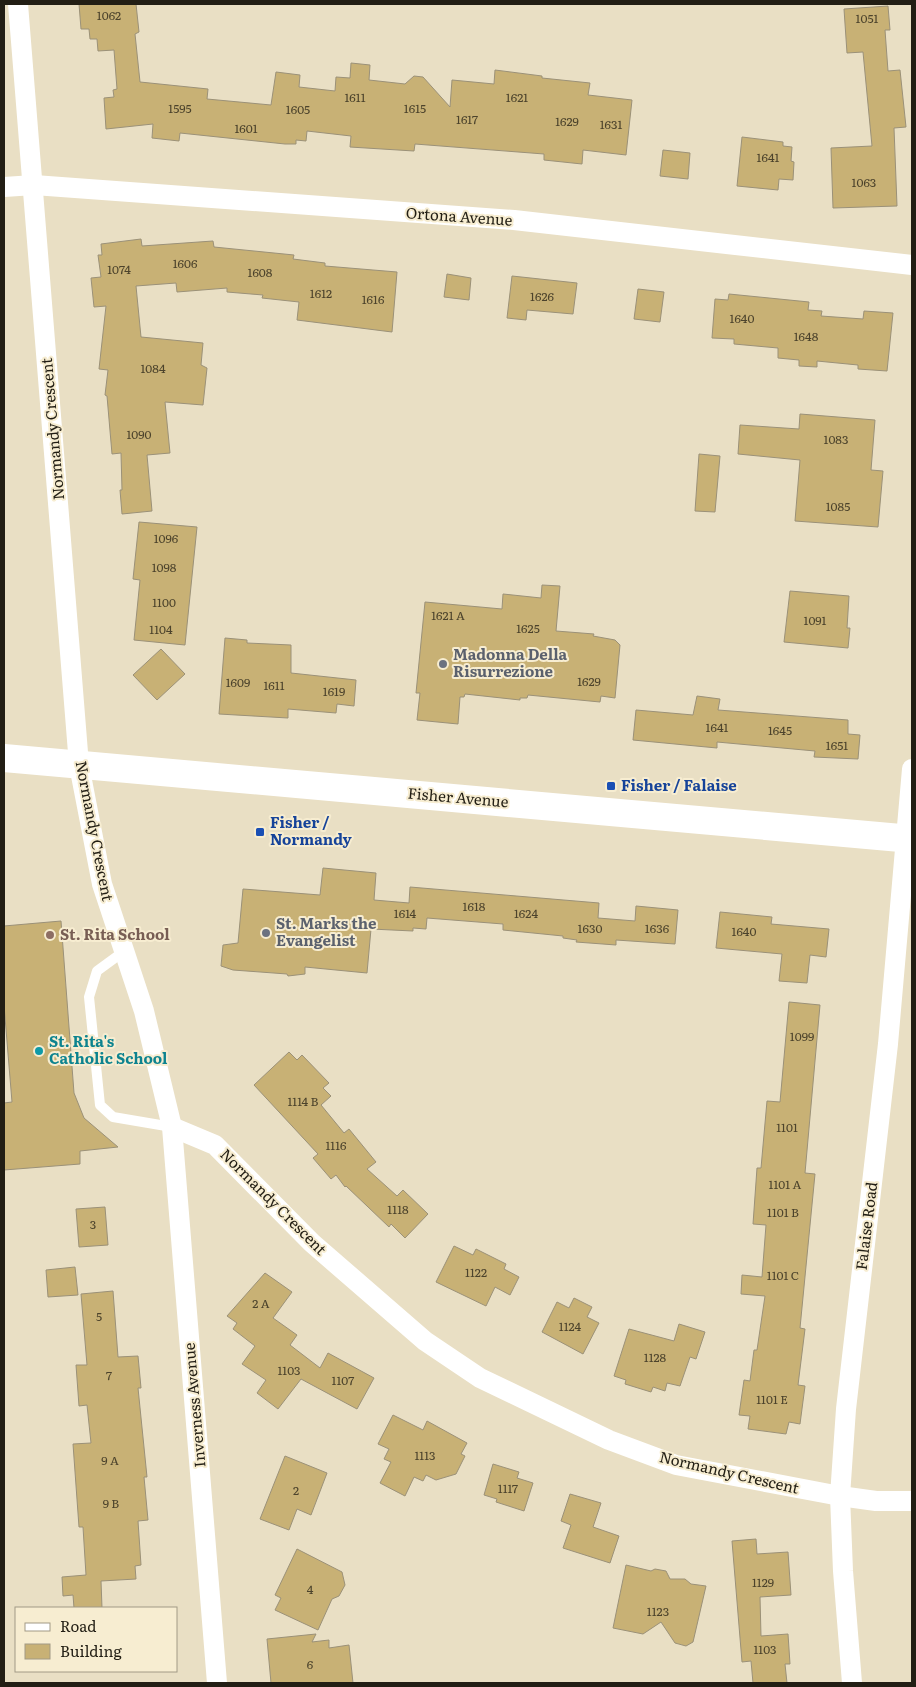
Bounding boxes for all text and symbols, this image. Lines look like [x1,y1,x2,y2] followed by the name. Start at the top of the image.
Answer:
[97,6,121,24] house number: 1062
[856,9,879,27] house number: 1051
[344,88,366,106] house number: 1611
[506,88,528,106] house number: 1621
[168,99,192,117] house number: 1595
[404,99,426,117] house number: 1615
[286,100,310,118] house number: 1605
[456,110,478,128] house number: 1617
[555,112,579,130] house number: 1629
[600,115,622,133] house number: 1631
[234,119,258,137] house number: 1601
[757,148,780,166] house number: 1641
[852,173,876,191] house number: 1063
[405,200,513,231] street label: Ortona Avenue
[173,254,198,272] house number: 1606
[107,260,131,278] house number: 1074
[248,263,273,281] house number: 1608
[310,284,332,302] house number: 1612
[530,287,554,305] house number: 1626
[362,290,385,308] house number: 1616
[730,309,754,327] house number: 1640
[794,327,819,345] house number: 1648
[34,357,69,501] street label: Normandy Crescent
[140,359,166,377] house number: 1084
[126,425,152,443] house number: 1090
[824,430,848,448] house number: 1083
[826,497,850,515] house number: 1085
[154,529,179,547] house number: 1096
[152,558,177,576] house number: 1098
[152,593,176,611] house number: 1100
[431,606,465,624] house number: 1621 A
[804,611,827,629] house number: 1091
[516,619,540,637] house number: 1625
[149,620,173,638] house number: 1104
[453,642,568,682] place label: Madonna Della Risurrezione
[437,658,449,670] marker: Madonna Della Risurrezione
[577,672,601,690] house number: 1629
[226,673,250,691] house number: 1609
[263,676,285,694] house number: 1611
[323,682,345,700] house number: 1619
[706,718,729,736] house number: 1641
[768,721,792,739] house number: 1645
[826,736,848,754] house number: 1651
[71,759,120,903] street label: Normandy Crescent
[621,773,737,796] place label: Fisher / Falaise
[605,780,617,792] marker: Fisher / Falaise
[407,781,510,812] street label: Fisher Avenue
[270,810,353,850] place label: Fisher / Normandy
[254,826,266,838] marker: Fisher / Normandy
[463,897,486,915] house number: 1618
[394,904,417,922] house number: 1614
[514,904,538,922] house number: 1624
[276,911,377,951] place label: St. Marks the Evangelist
[578,919,602,937] house number: 1630
[645,919,670,937] house number: 1636
[60,922,170,945] place label: St. Rita School
[732,922,756,940] house number: 1640
[260,927,272,939] marker: St. Marks the Evangelist
[44,929,56,941] marker: St. Rita School
[790,1027,814,1045] house number: 1099
[49,1029,168,1069] place label: St. Rita's Catholic School
[33,1045,45,1057] marker: St. Rita's Catholic School
[287,1092,319,1110] house number: 1114 B
[776,1118,798,1136] house number: 1101
[325,1136,347,1154] house number: 1116
[216,1142,333,1259] street label: Normandy Crescent
[769,1175,802,1193] house number: 1101 A
[849,1180,882,1271] street label: Falaise Road
[387,1200,409,1218] house number: 1118
[767,1203,799,1221] house number: 1101 B
[90,1215,96,1233] house number: 3
[465,1263,487,1281] house number: 1122
[767,1266,799,1284] house number: 1101 C
[252,1294,270,1312] house number: 2 A
[96,1307,102,1325] house number: 5
[559,1317,582,1335] house number: 1124
[177,1341,210,1469] street label: Inverness Avenue
[644,1348,667,1366] house number: 1128
[277,1361,301,1379] house number: 1103
[106,1366,112,1384] house number: 7
[332,1371,354,1389] house number: 1107
[756,1390,788,1408] house number: 1101 E
[657,1444,801,1499] street label: Normandy Crescent
[414,1446,436,1464] house number: 1113
[101,1451,119,1469] house number: 9 A
[498,1479,518,1497] house number: 1117
[293,1481,299,1499] house number: 2
[103,1494,119,1512] house number: 9 B
[752,1573,774,1591] house number: 1129
[307,1580,314,1598] house number: 4
[647,1602,669,1620] house number: 1123
[15,1607,178,1672] legend
[60,1614,96,1637] text: Road
[60,1639,122,1662] text: Building
[753,1640,777,1658] house number: 1103
[307,1655,314,1673] house number: 6

